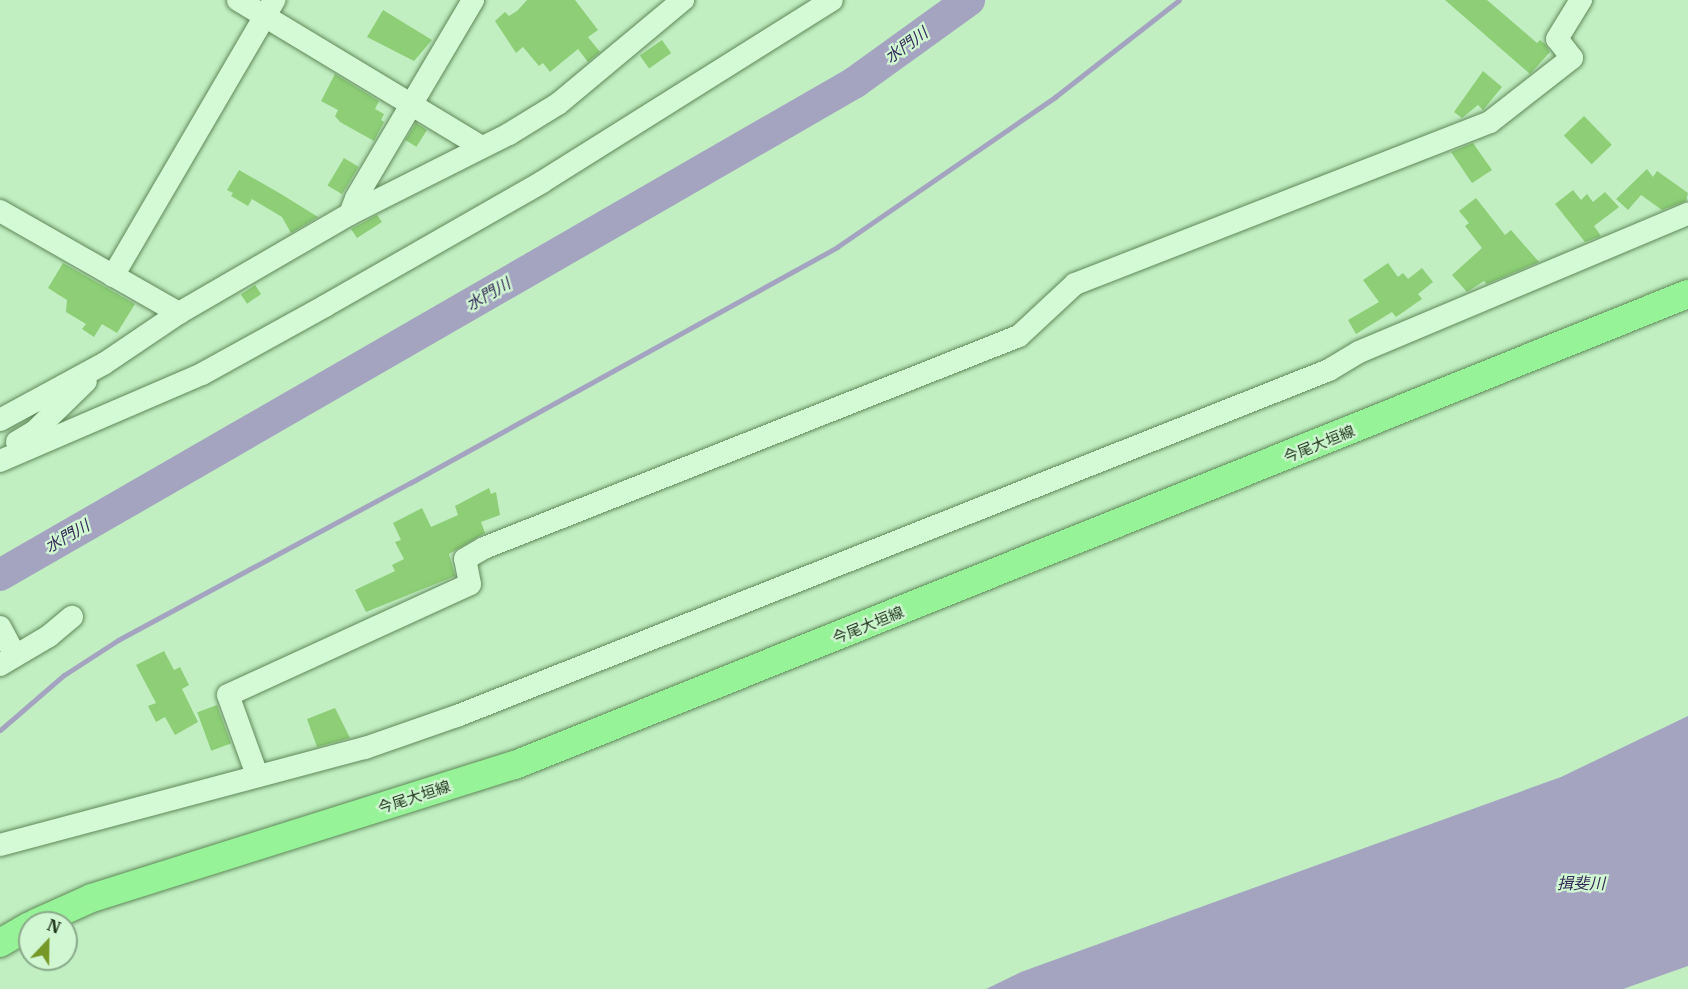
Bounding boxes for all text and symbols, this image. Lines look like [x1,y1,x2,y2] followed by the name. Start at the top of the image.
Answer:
[881,23,931,67] water label: 水門川
[462,274,514,314] water label: 水門川
[1281,422,1357,466] street label: 今尾大垣線
[41,516,93,556] water label: 水門川
[830,603,906,647] street label: 今尾大垣線
[376,777,452,817] street label: 今尾大垣線
[1557,873,1605,893] water label: 揖斐川
[18,911,78,971] north arrow
[44,915,64,938] text: N

